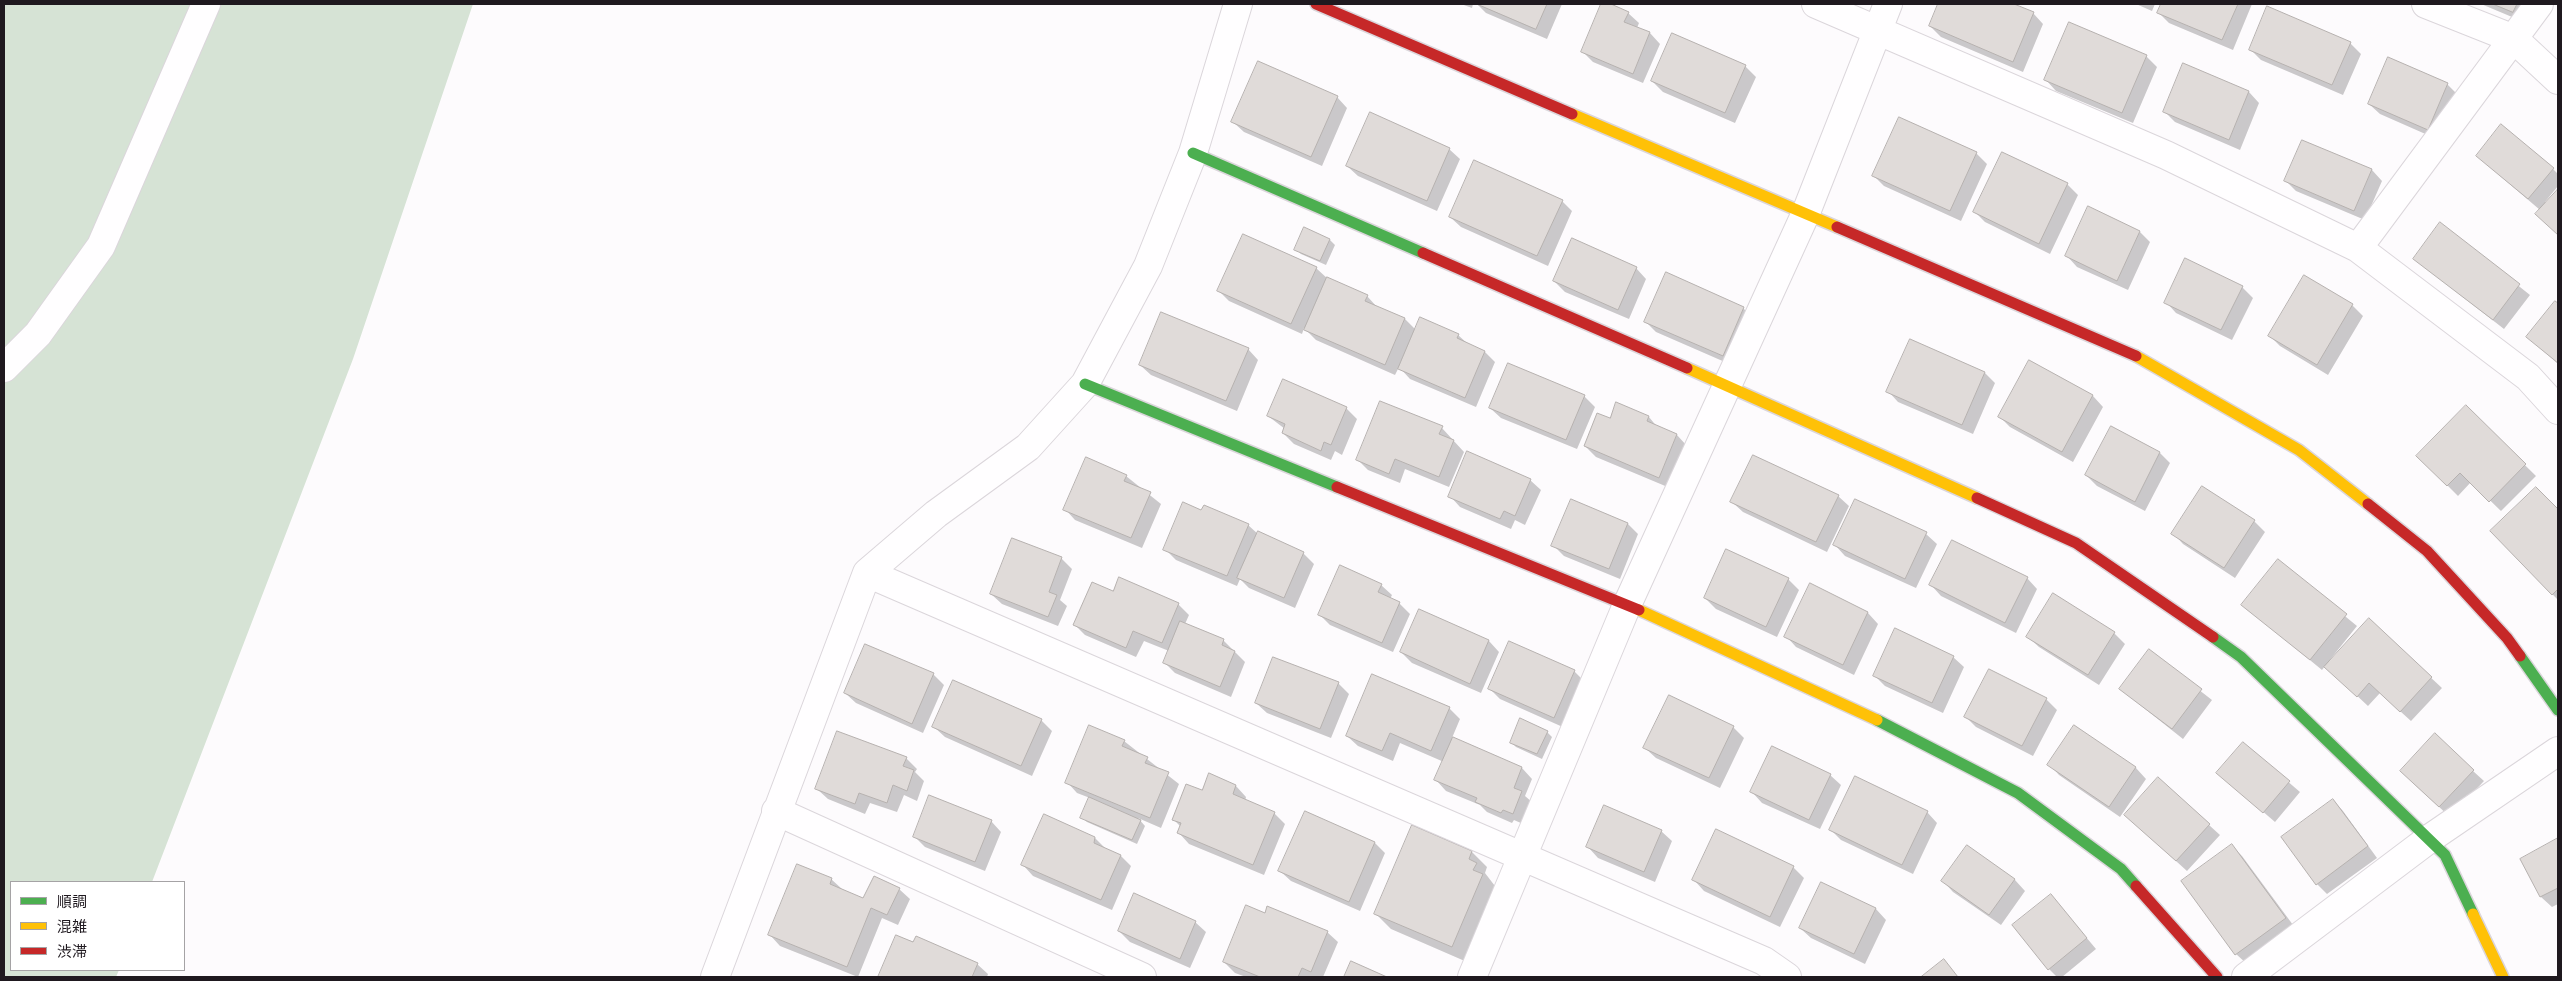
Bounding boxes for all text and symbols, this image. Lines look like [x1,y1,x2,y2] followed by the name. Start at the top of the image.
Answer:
[10,881,185,971] legend
[57,893,87,911] text: 順調
[57,918,87,936] text: 混雑
[57,943,87,961] text: 渋滞

